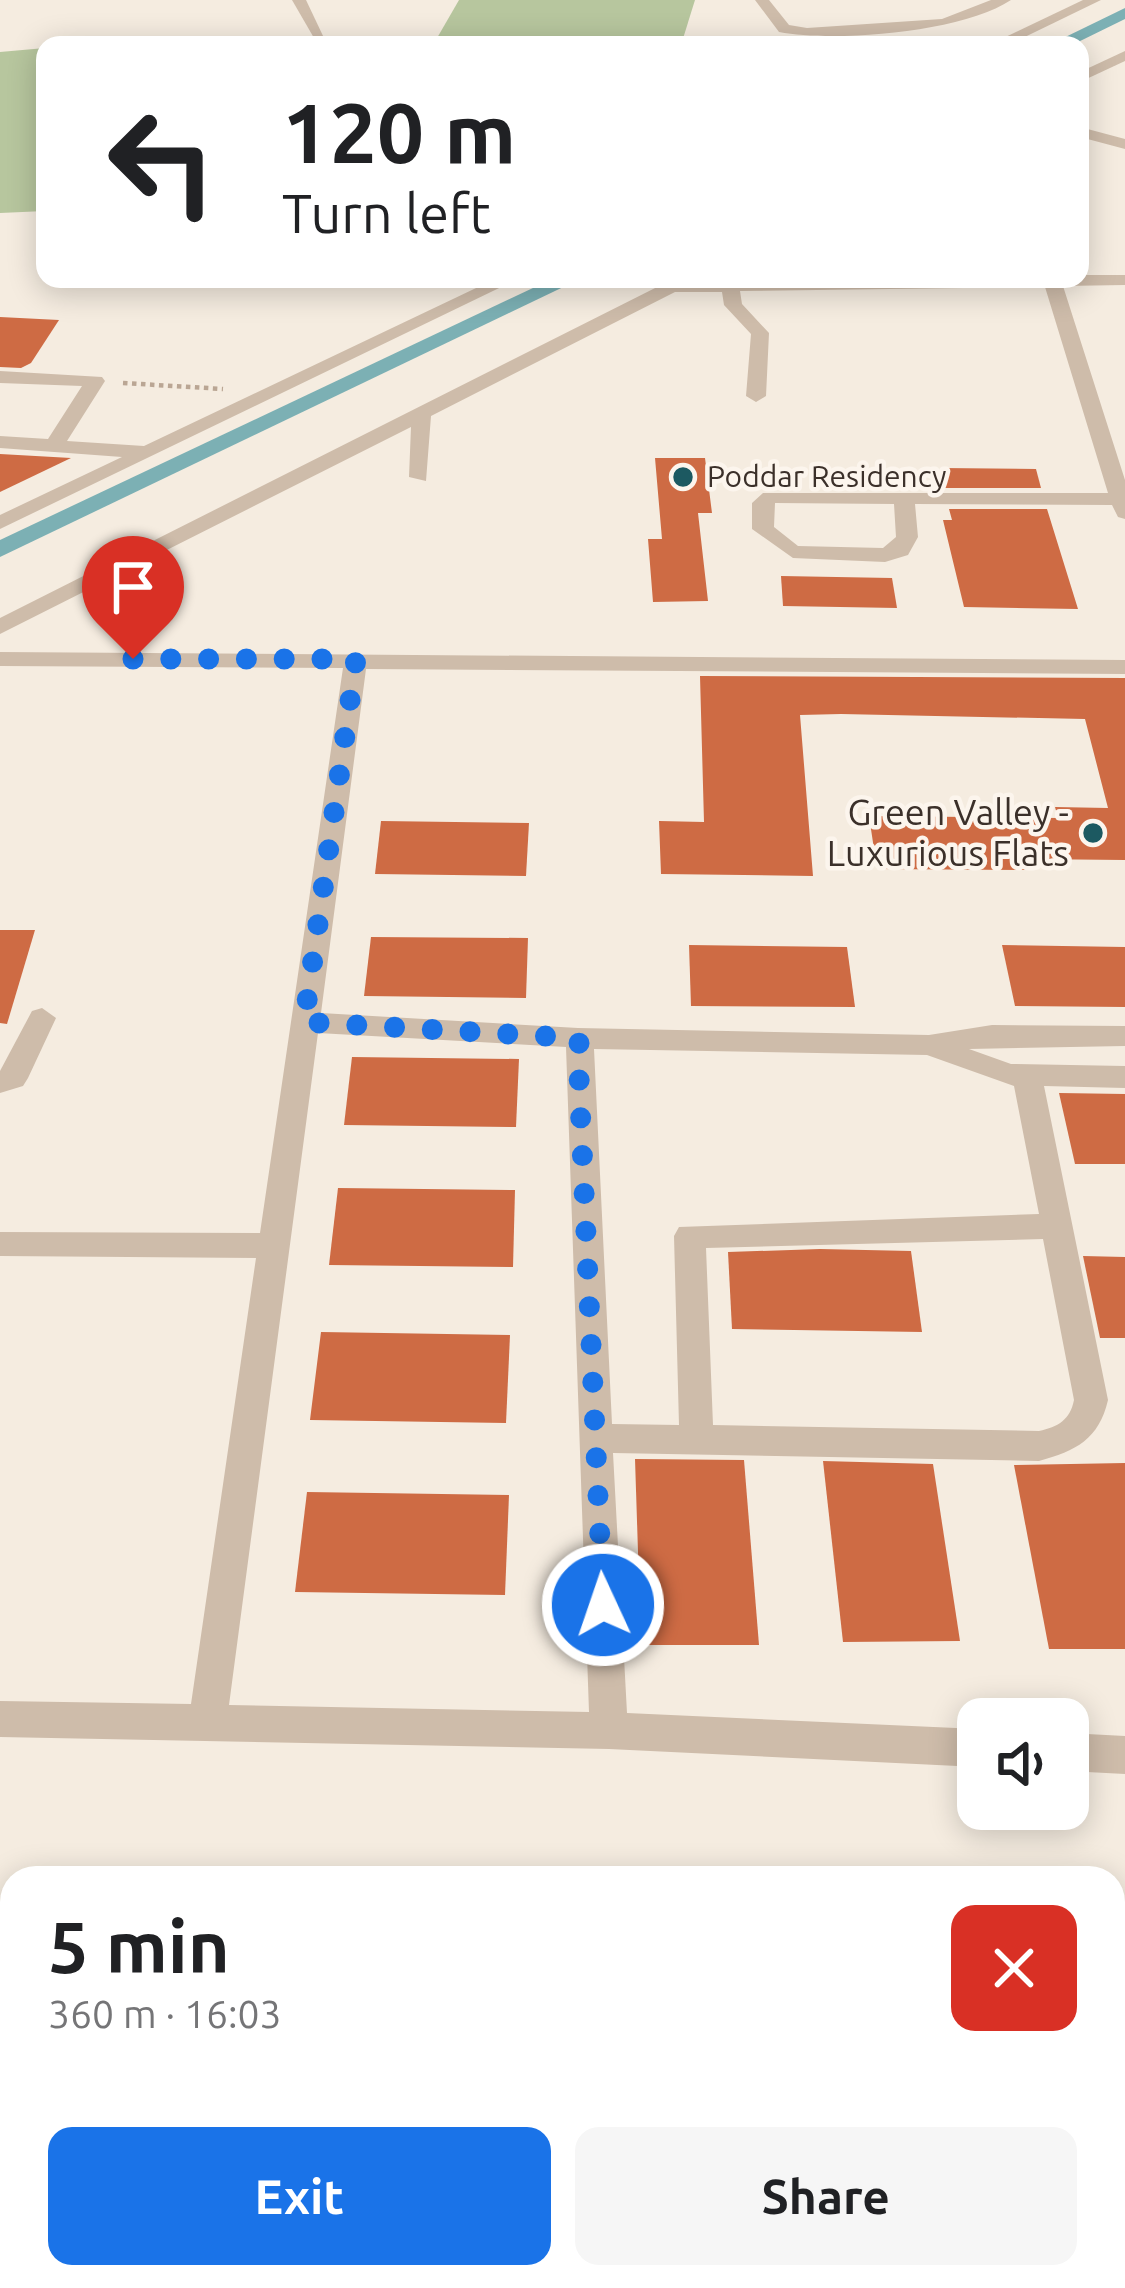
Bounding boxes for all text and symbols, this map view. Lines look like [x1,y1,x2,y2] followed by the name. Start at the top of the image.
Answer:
[84,84,240,240] icon: left
[282,85,516,179] text: 120 m
[282,183,491,243] text: Turn left
[707,459,946,493] place label: Poddar Residency
[670,464,696,490] marker: Poddar Residency
[82,536,184,659] pin
[100,554,166,620] icon: arrive
[827,791,1069,873] place label: Green Valley - Luxurious Flats
[1080,820,1106,846] marker: Green Valley - Luxurious Flats
[540,1542,666,1668] position arrow
[957,1698,1089,1830] map controls
[957,1698,1089,1830] button: sound
[951,1905,1077,2031] button: close
[48,1906,230,1987] text: 5 min
[48,1992,282,2035] text: 360 m · 16:03
[48,2127,551,2265] button: Exit
[575,2127,1077,2265] button: Share

